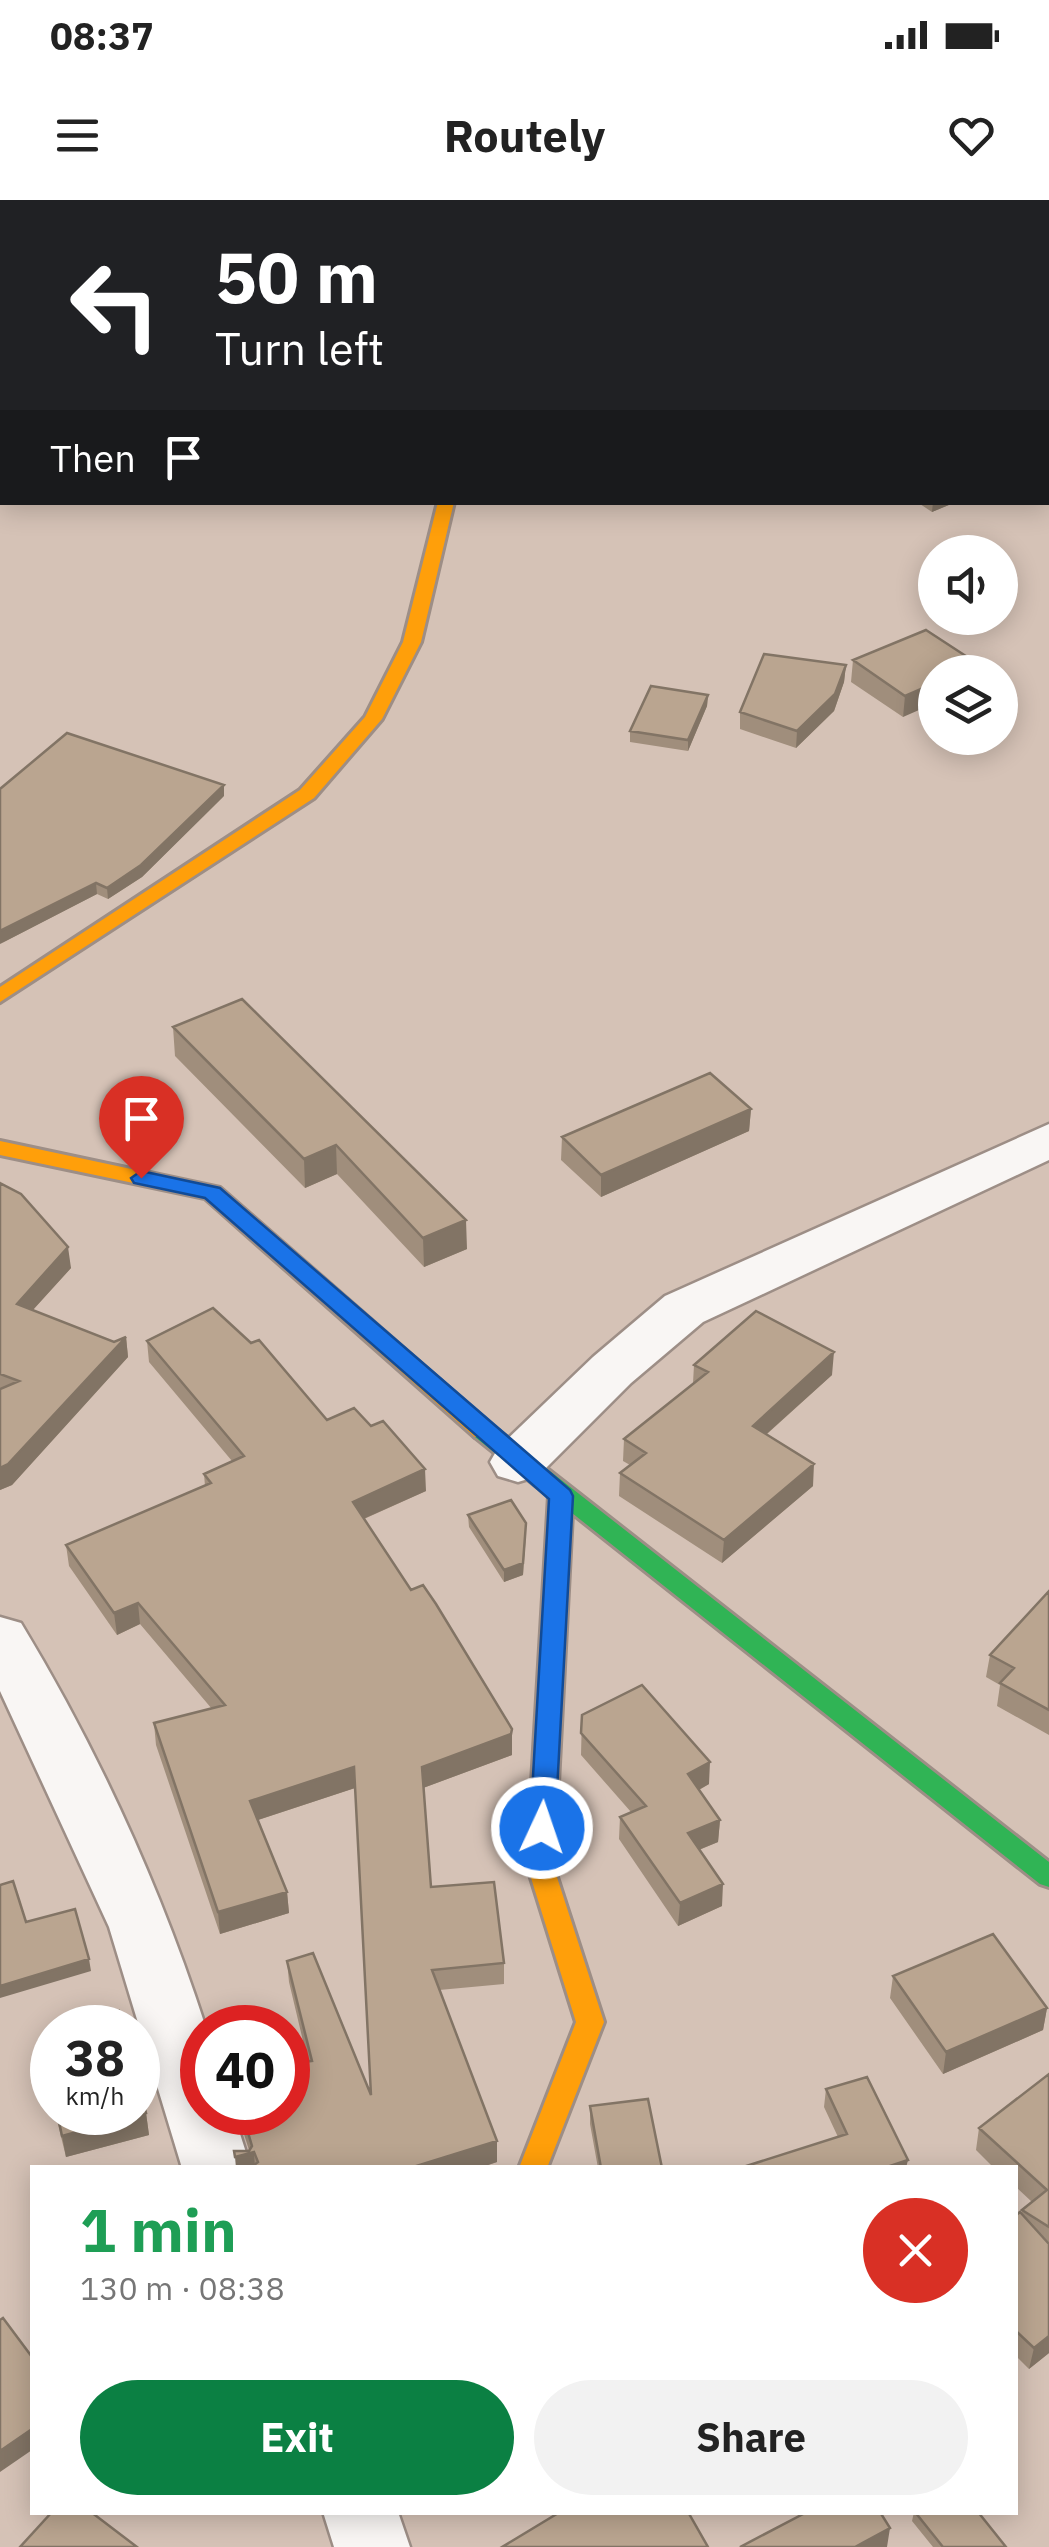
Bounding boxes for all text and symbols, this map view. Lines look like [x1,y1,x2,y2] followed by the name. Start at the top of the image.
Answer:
[50,11,154,60] text: 08:37
[444,106,605,164] text: Routely
[50,108,105,163] icon: menu
[944,108,999,163] icon: heart
[215,231,378,322] text: 50 m
[50,240,180,370] icon: left
[215,319,384,377] text: Turn left
[156,430,211,485] icon: arrive
[50,433,136,482] text: Then
[918,535,1018,755] map controls
[918,535,1018,635] button: sound
[918,655,1018,755] button: layers
[99,1076,184,1179] pin
[114,1091,169,1146] icon: arrive
[490,1776,594,1880] position arrow
[180,2005,310,2135] speed limit sign: 40
[65,2025,125,2090] text: 38
[66,2079,124,2112] text: km/h
[80,2190,237,2269] text: 1 min
[863,2198,968,2303] button: close
[80,2267,285,2309] text: 130 m · 08:38
[80,2380,514,2495] button: Exit
[534,2380,968,2495] button: Share

